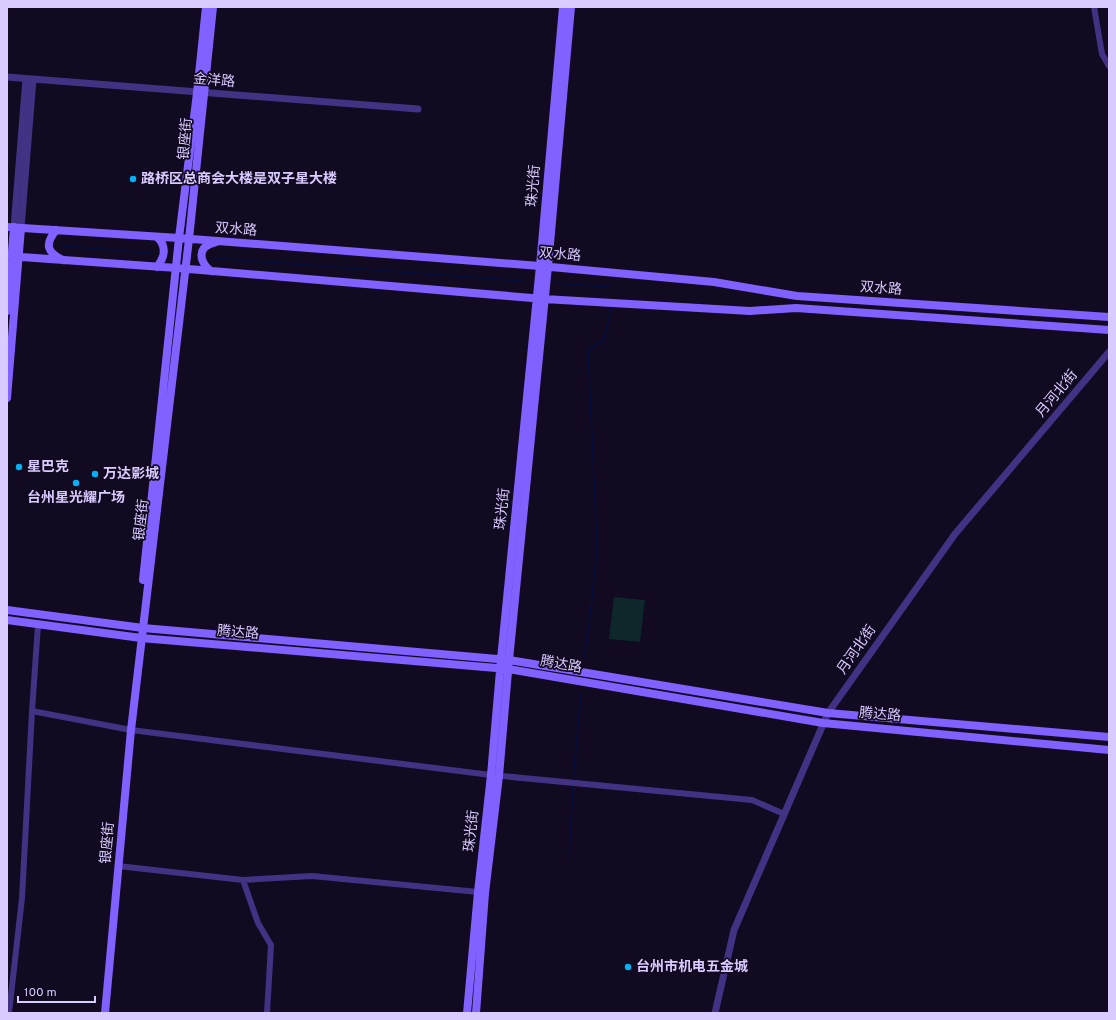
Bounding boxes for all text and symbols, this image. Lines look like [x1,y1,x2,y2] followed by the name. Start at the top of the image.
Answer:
[192,71,236,91] street label: 金洋路
[176,117,196,161] street label: 银座街
[524,164,544,208] street label: 珠光街
[141,171,337,188] place label: 路桥区总商会大楼是双子星大楼
[128,174,138,184] marker: 路桥区总商会大楼是双子星大楼
[214,220,258,240] street label: 双水路
[538,245,582,265] street label: 双水路
[859,279,903,299] street label: 双水路
[1032,366,1082,421] street label: 月河北街
[27,459,69,476] place label: 星巴克
[14,462,24,472] marker: 星巴克
[103,465,159,483] place label: 万达影城
[90,469,100,479] marker: 万达影城
[71,478,81,488] marker: 台州星光耀广场
[492,487,514,531] street label: 珠光街
[27,489,125,507] place label: 台州星光耀广场
[131,498,153,542] street label: 银座街
[833,622,880,678] street label: 月河北街
[216,623,260,643] street label: 腾达路
[539,653,583,677] street label: 腾达路
[858,705,902,725] street label: 腾达路
[461,809,483,853] street label: 珠光街
[98,821,118,865] street label: 银座街
[636,958,748,976] place label: 台州市机电五金城
[623,962,633,972] marker: 台州市机电五金城
[18,978,95,1004] scale bar
[24,985,57,1001] text: 100 m

